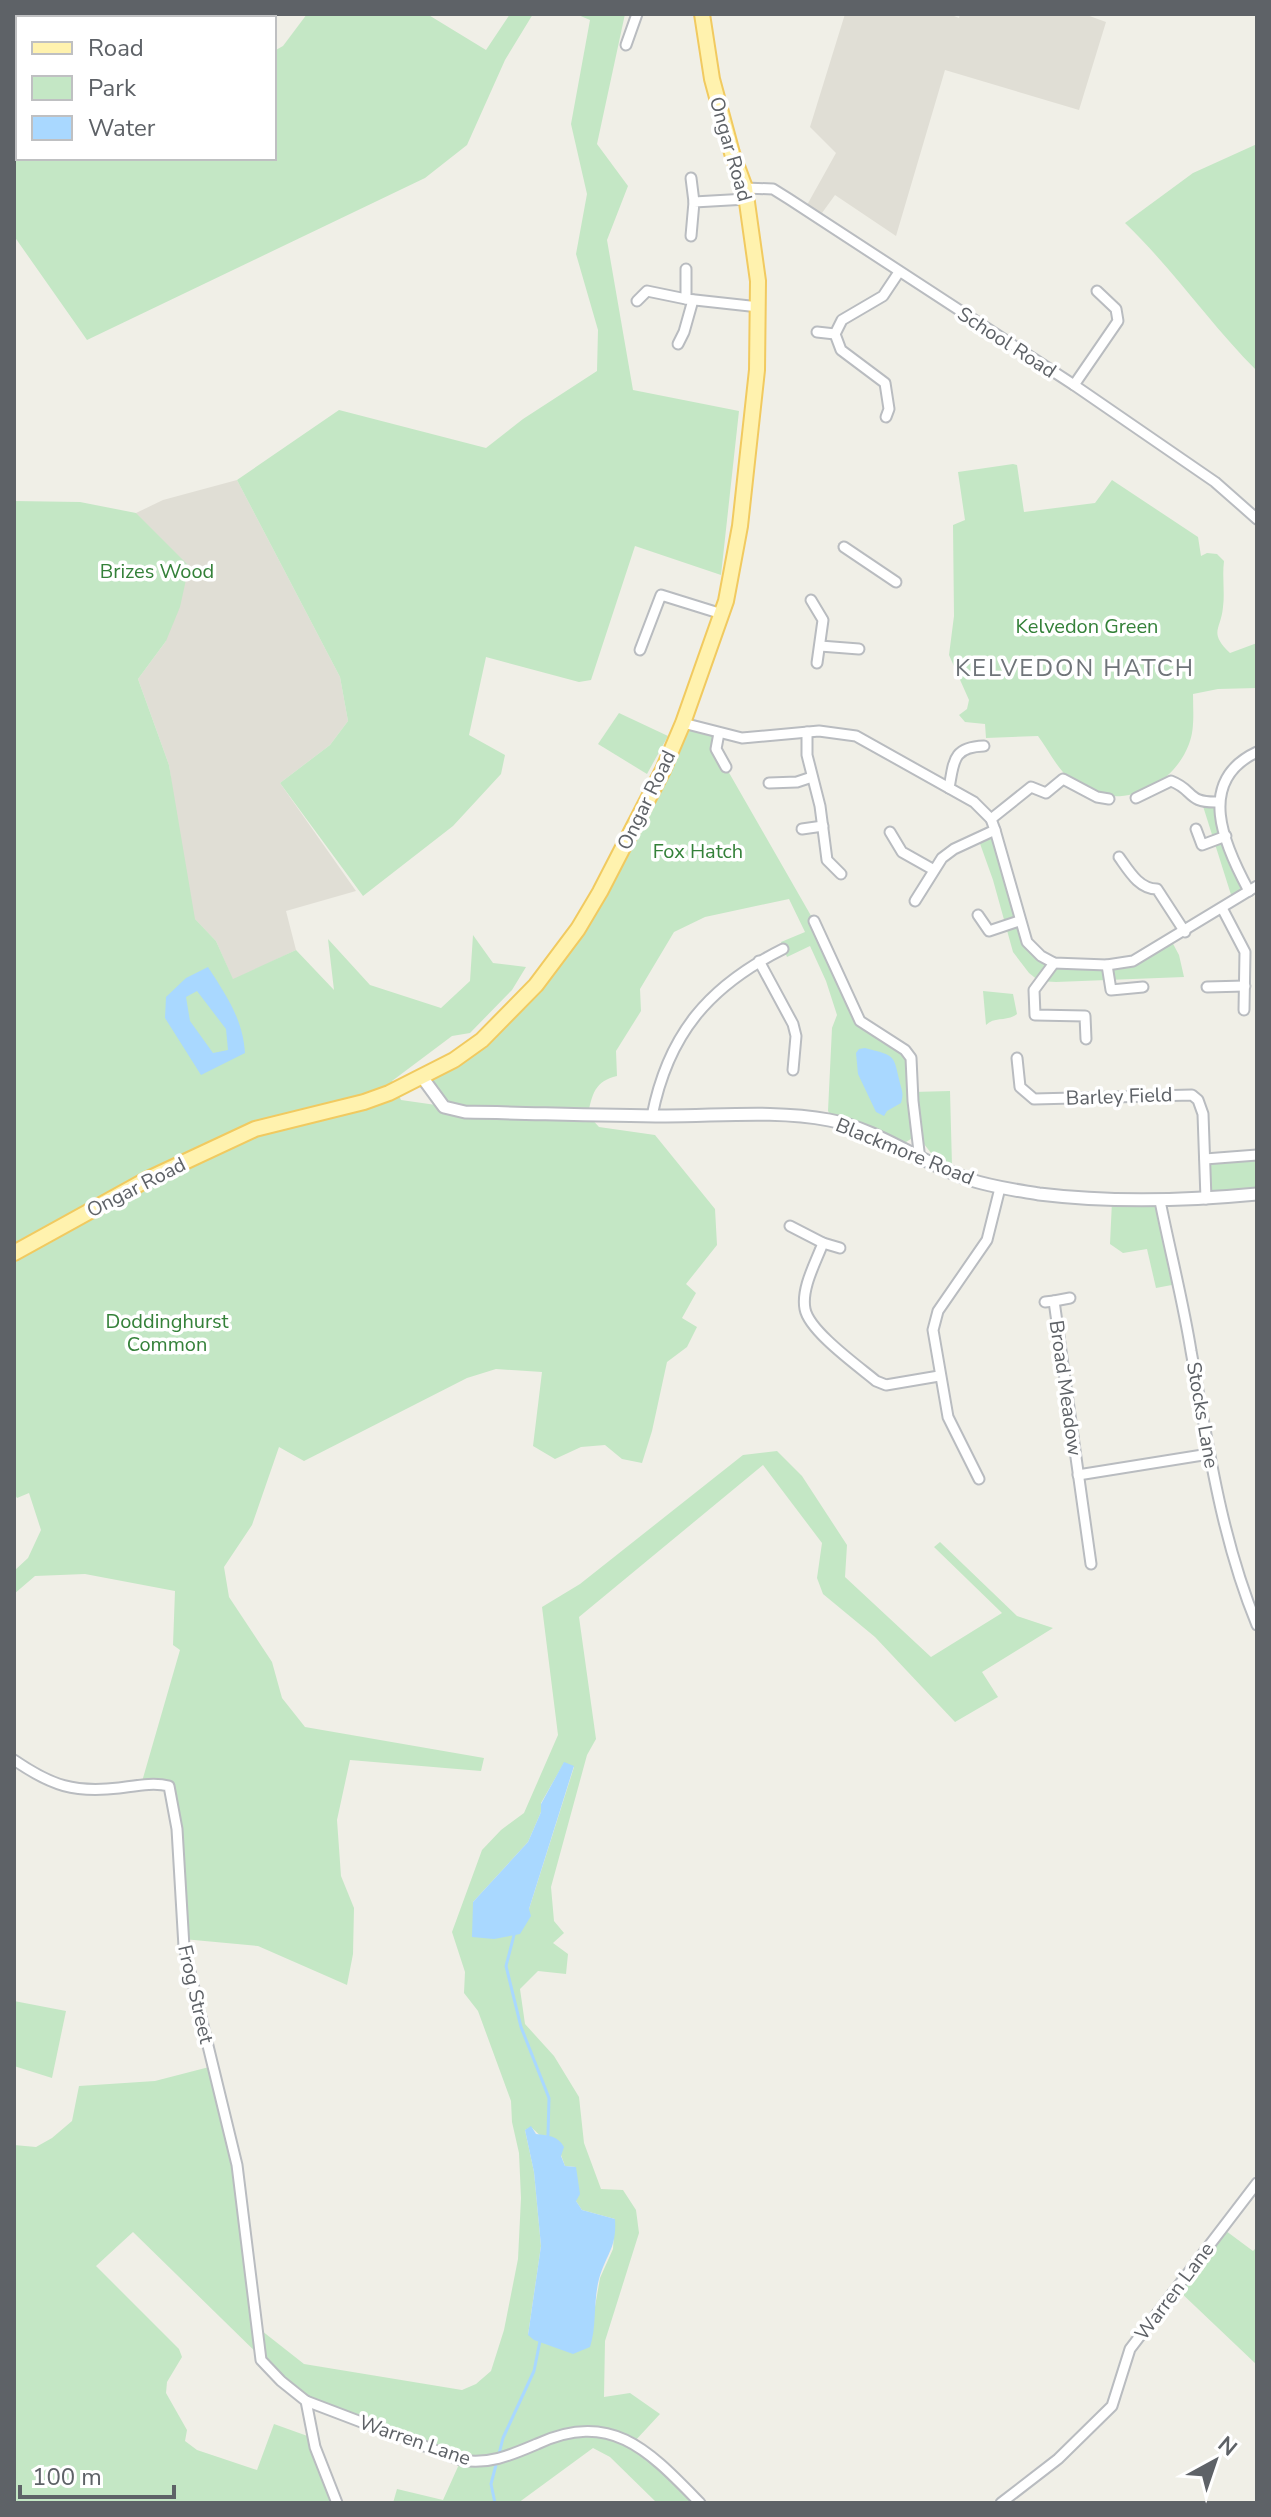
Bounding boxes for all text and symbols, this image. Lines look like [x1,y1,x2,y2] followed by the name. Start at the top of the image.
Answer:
[16,16,276,160] legend
[88,32,144,64] text: Road
[88,72,137,104] text: Park
[703,94,758,205] street label: Ongar Road
[88,112,156,144] text: Water
[952,300,1061,384] street label: School Road
[100,558,214,585] park label: Brizes Wood
[1016,613,1158,640] park label: Kelvedon Green
[955,652,1195,684] district label: KELVEDON HATCH
[611,746,682,855] street label: Ongar Road
[653,838,743,865] park label: Fox Hatch
[1065,1081,1173,1112] street label: Barley Field
[832,1111,978,1191] street label: Blackmore Road
[82,1151,190,1224] street label: Ongar Road
[105,1308,230,1358] park label: Doddinghurst Common
[1043,1318,1088,1458] street label: Broad Meadow
[1180,1360,1225,1470] street label: Stocks Lane
[171,1942,220,2047] street label: Frog Street
[1129,2237,1220,2346] street label: Warren Lane
[355,2409,474,2472] street label: Warren Lane
[1175,2421,1255,2501] north arrow
[1211,2430,1243,2463] text: N
[20,2449,174,2499] scale bar
[32,2461,102,2493] text: 100 m

